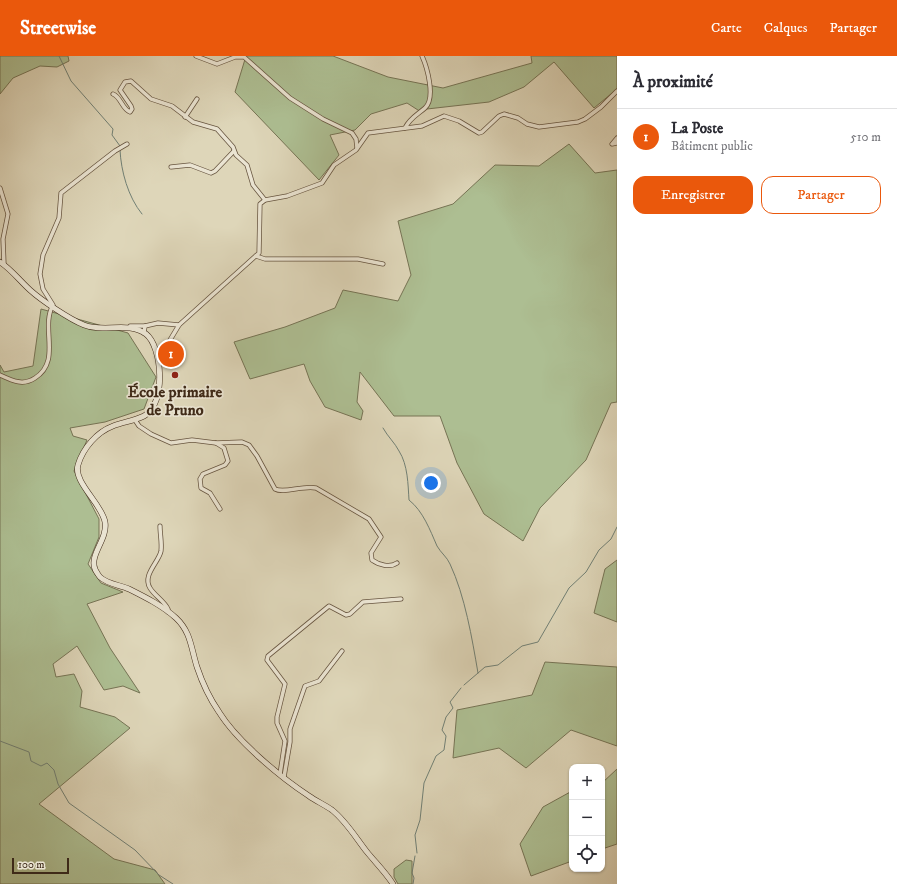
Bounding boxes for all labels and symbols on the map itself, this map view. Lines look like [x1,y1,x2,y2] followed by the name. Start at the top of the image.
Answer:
[158,339,184,369] pin: 1
[170,370,180,380] marker: École primaire de Pruno
[128,382,223,420] place label: École primaire de Pruno
[421,473,441,493] your location
[12,856,69,875] scale bar

